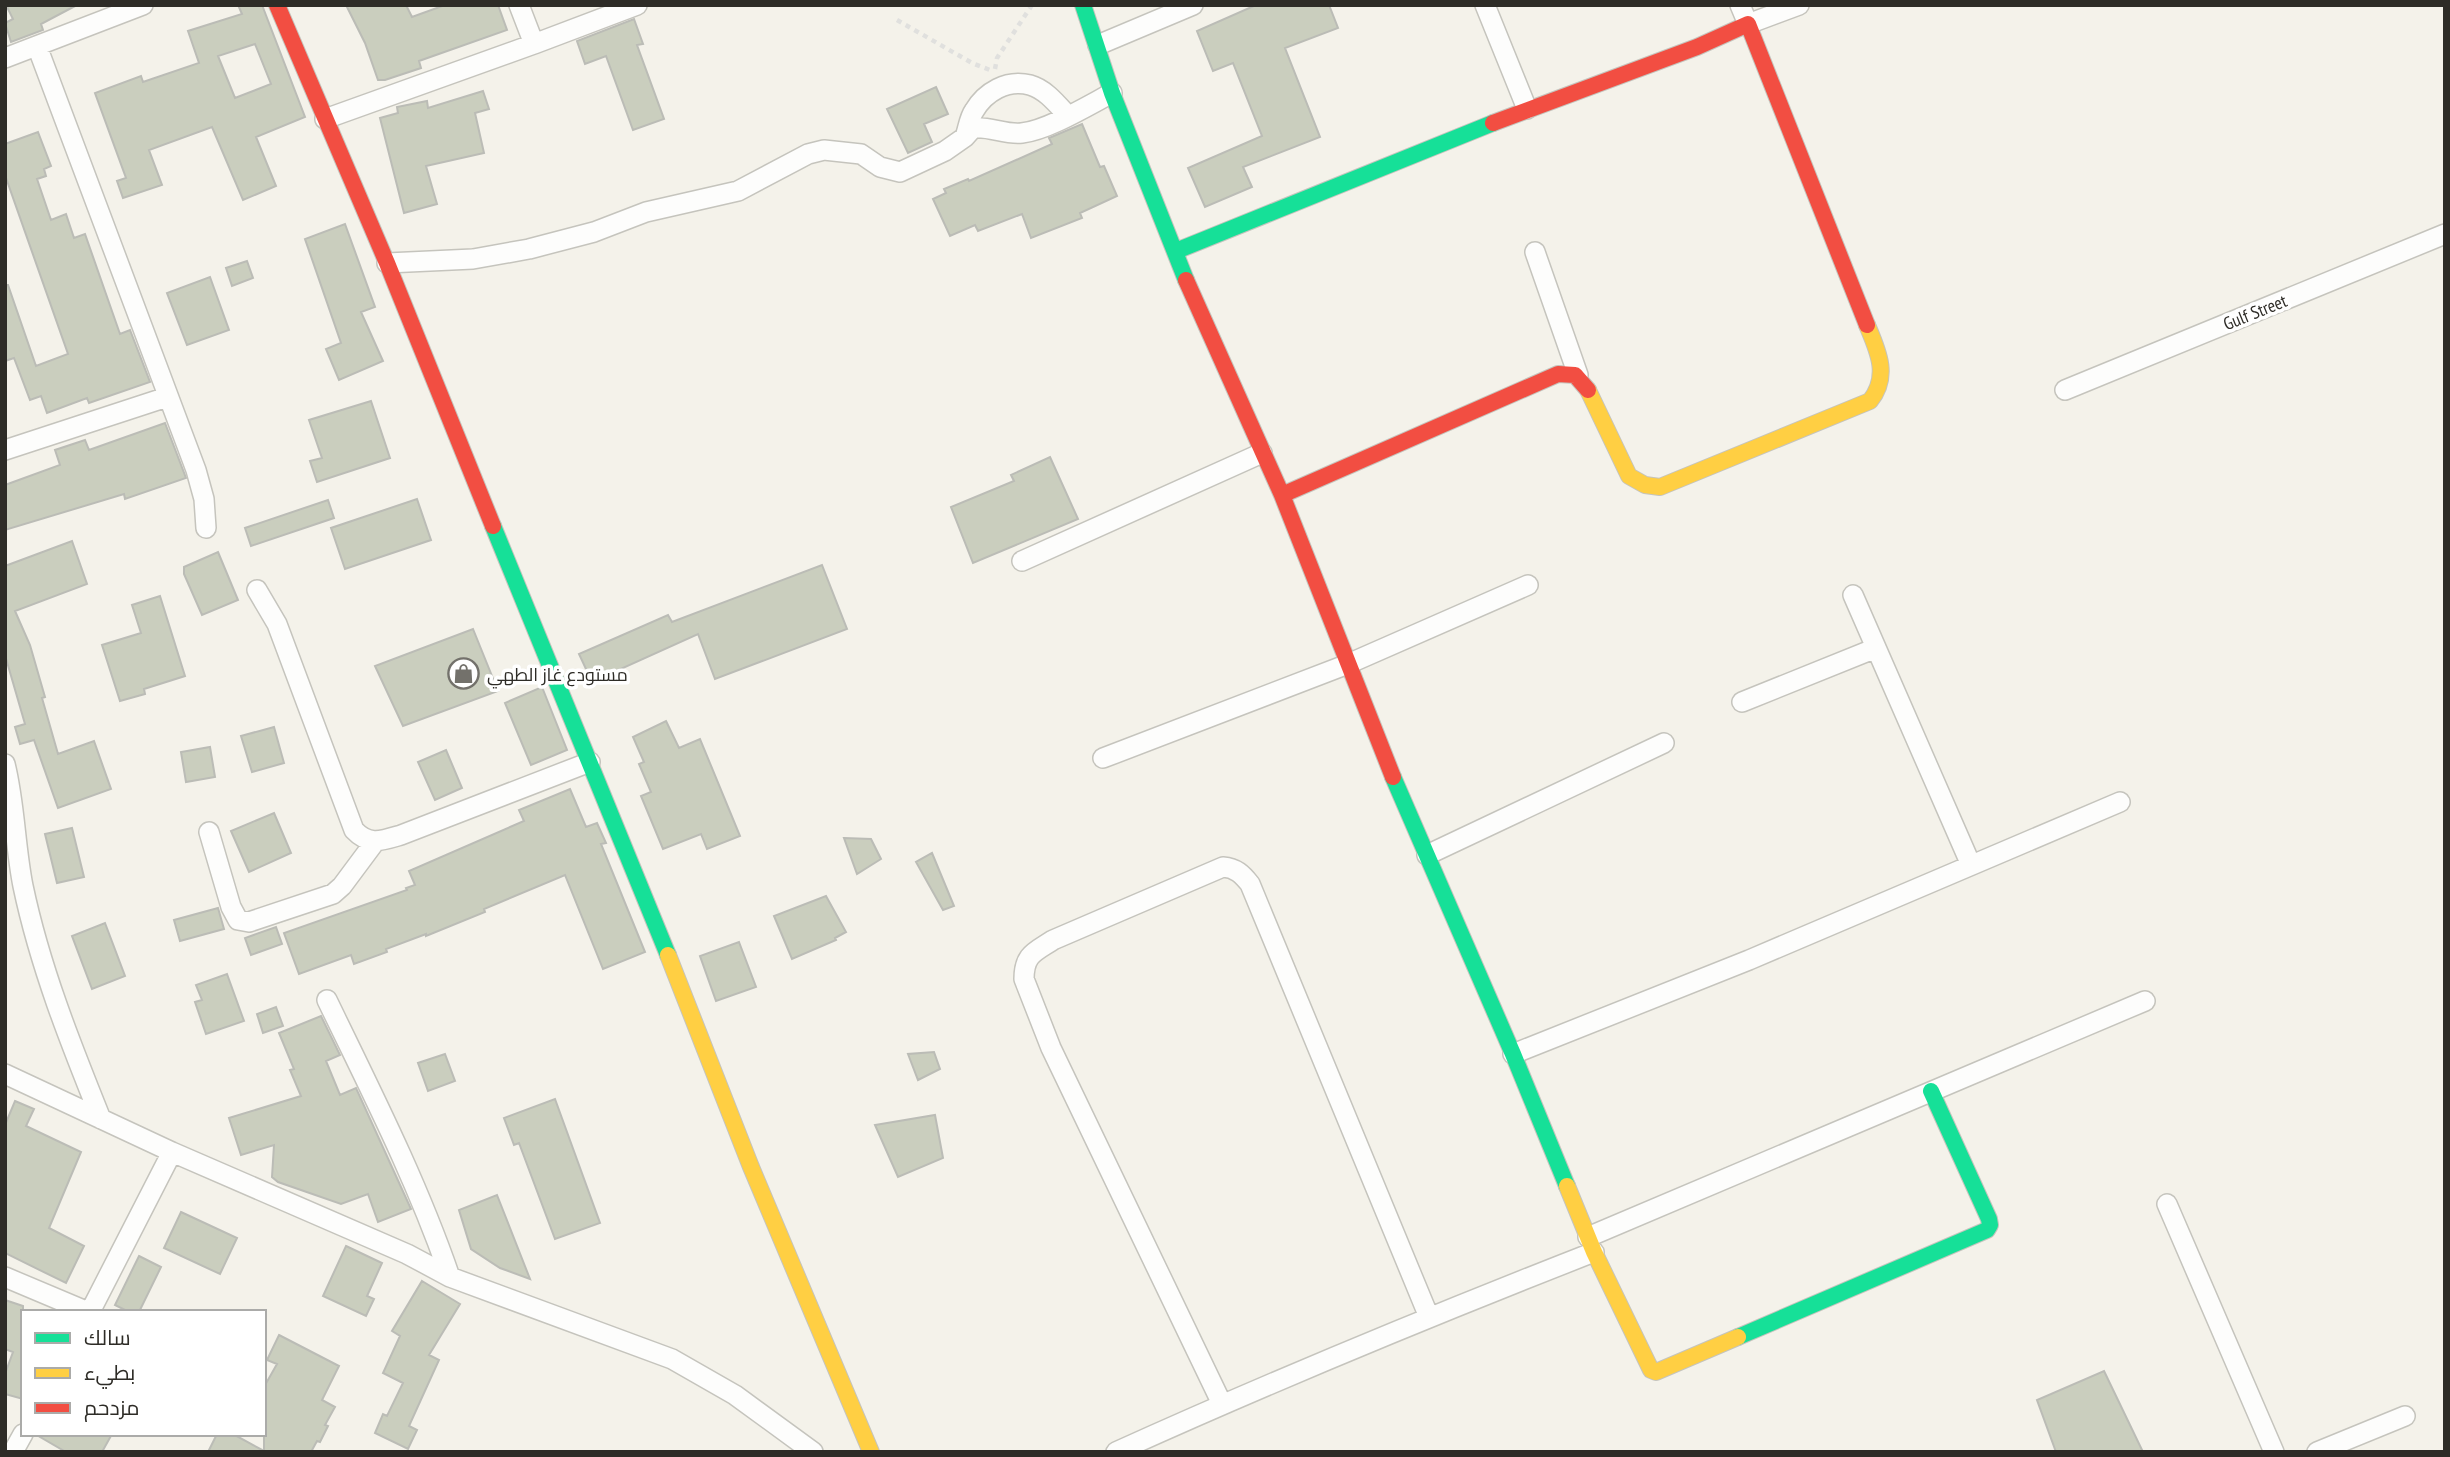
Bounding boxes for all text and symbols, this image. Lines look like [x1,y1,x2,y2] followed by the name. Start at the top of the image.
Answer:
[2220,289,2290,335] street label: Gulf Street
[447,657,481,691] shop icon: مستودع غاز الطهي
[487,663,628,689] place label: مستودع غاز الطهي
[21,1310,266,1436] legend
[84,1324,131,1351] text: سالك
[84,1359,135,1389] text: بطيء
[84,1394,139,1422] text: مزدحم

